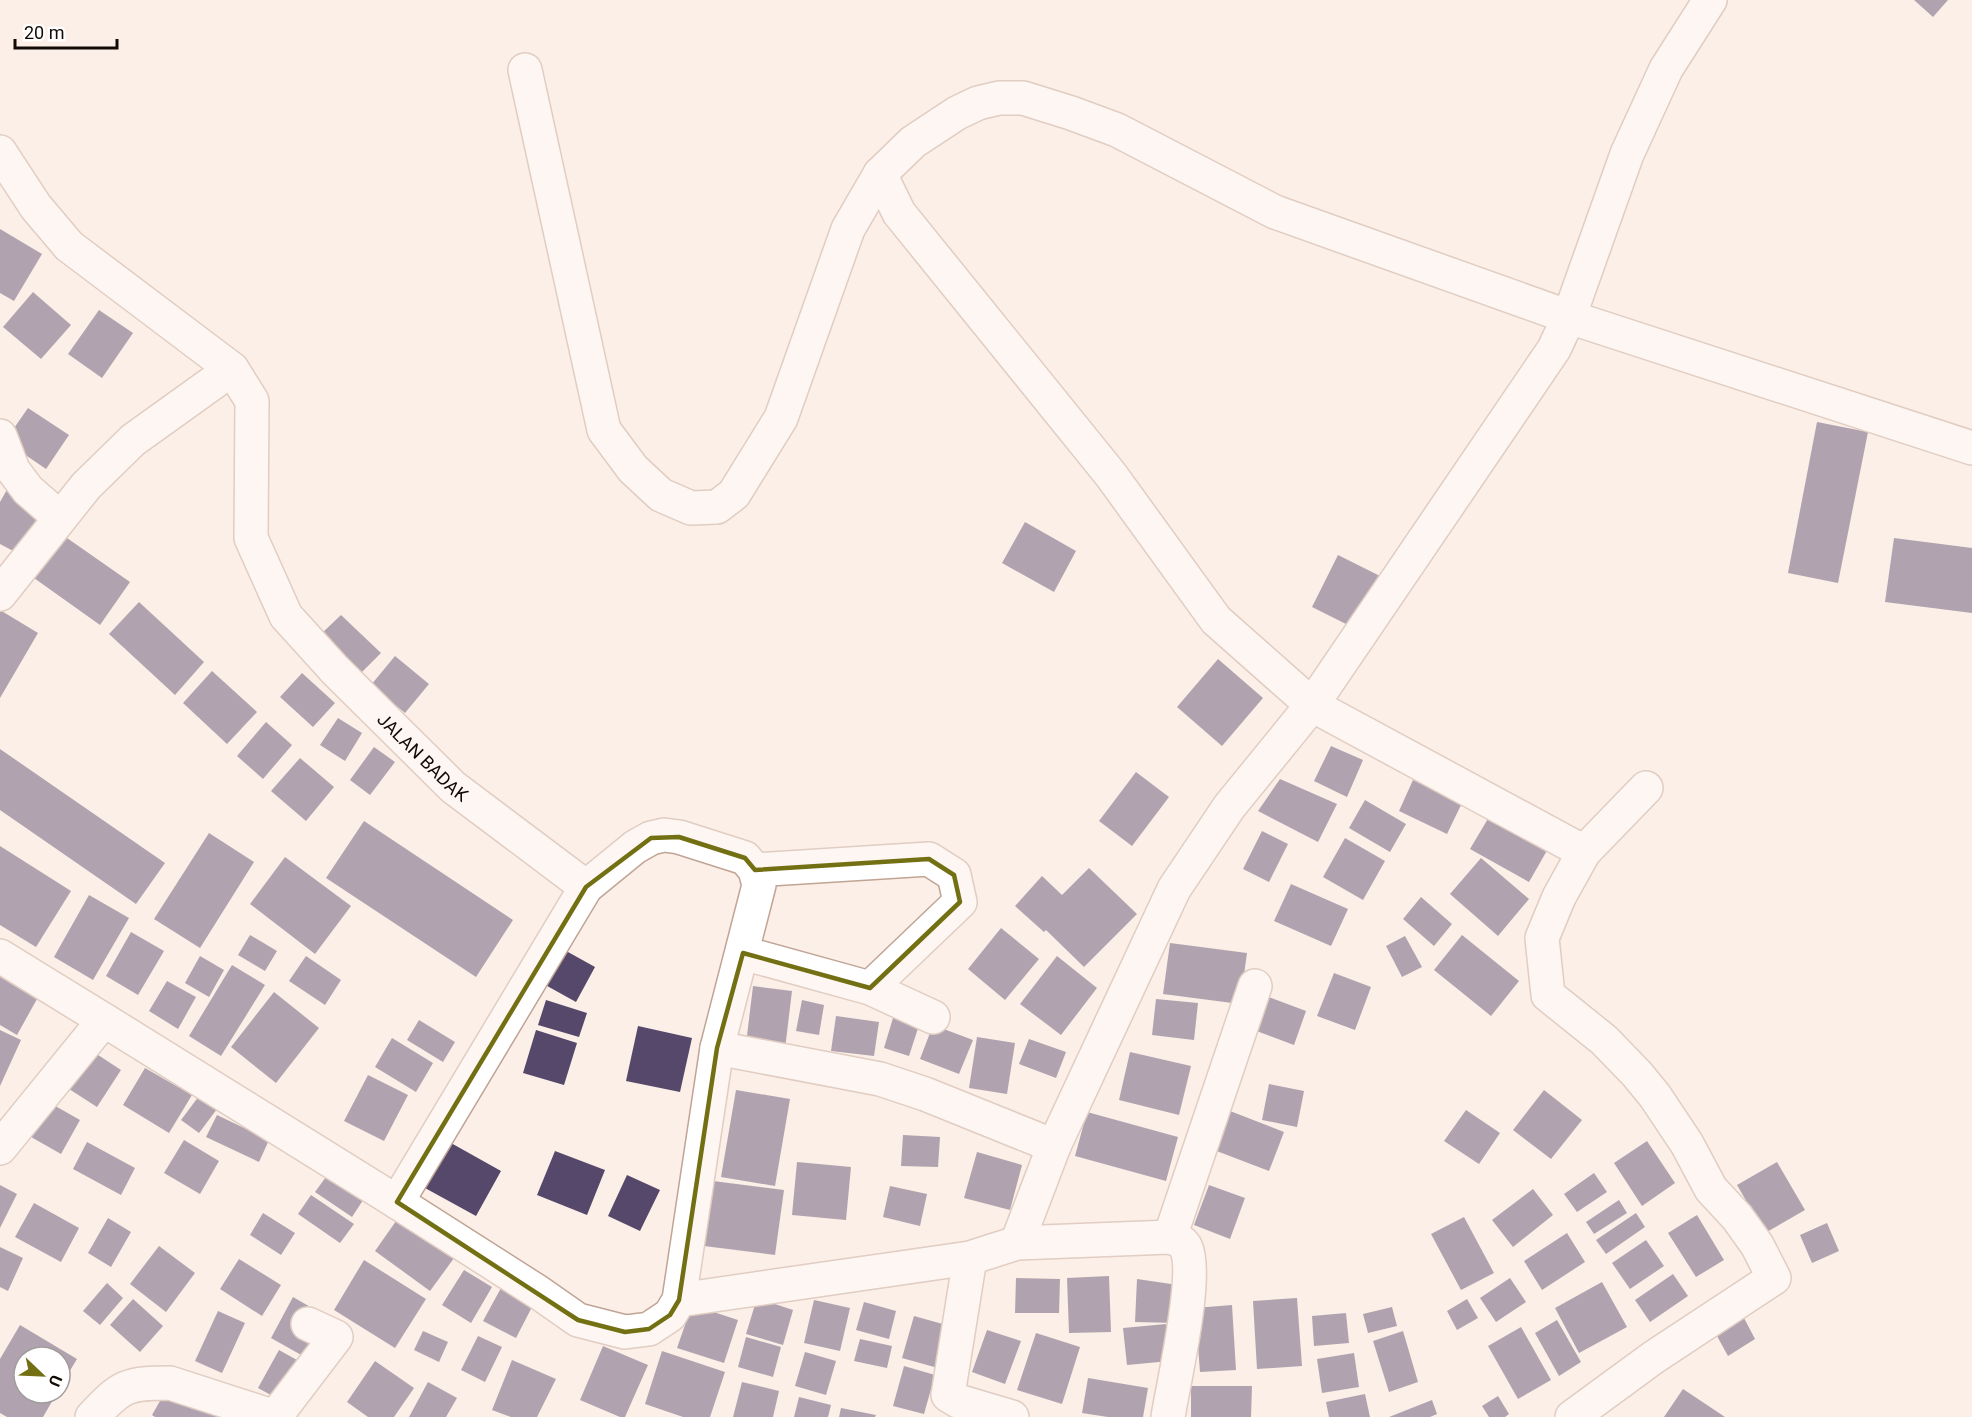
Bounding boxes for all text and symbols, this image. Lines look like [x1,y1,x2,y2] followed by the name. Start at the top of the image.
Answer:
[15,12,117,50] scale bar
[24,22,64,43] text: 20 m
[374,708,473,806] street label: JALAN BADAK
[12,1345,72,1405] north arrow
[45,1372,66,1389] text: U

